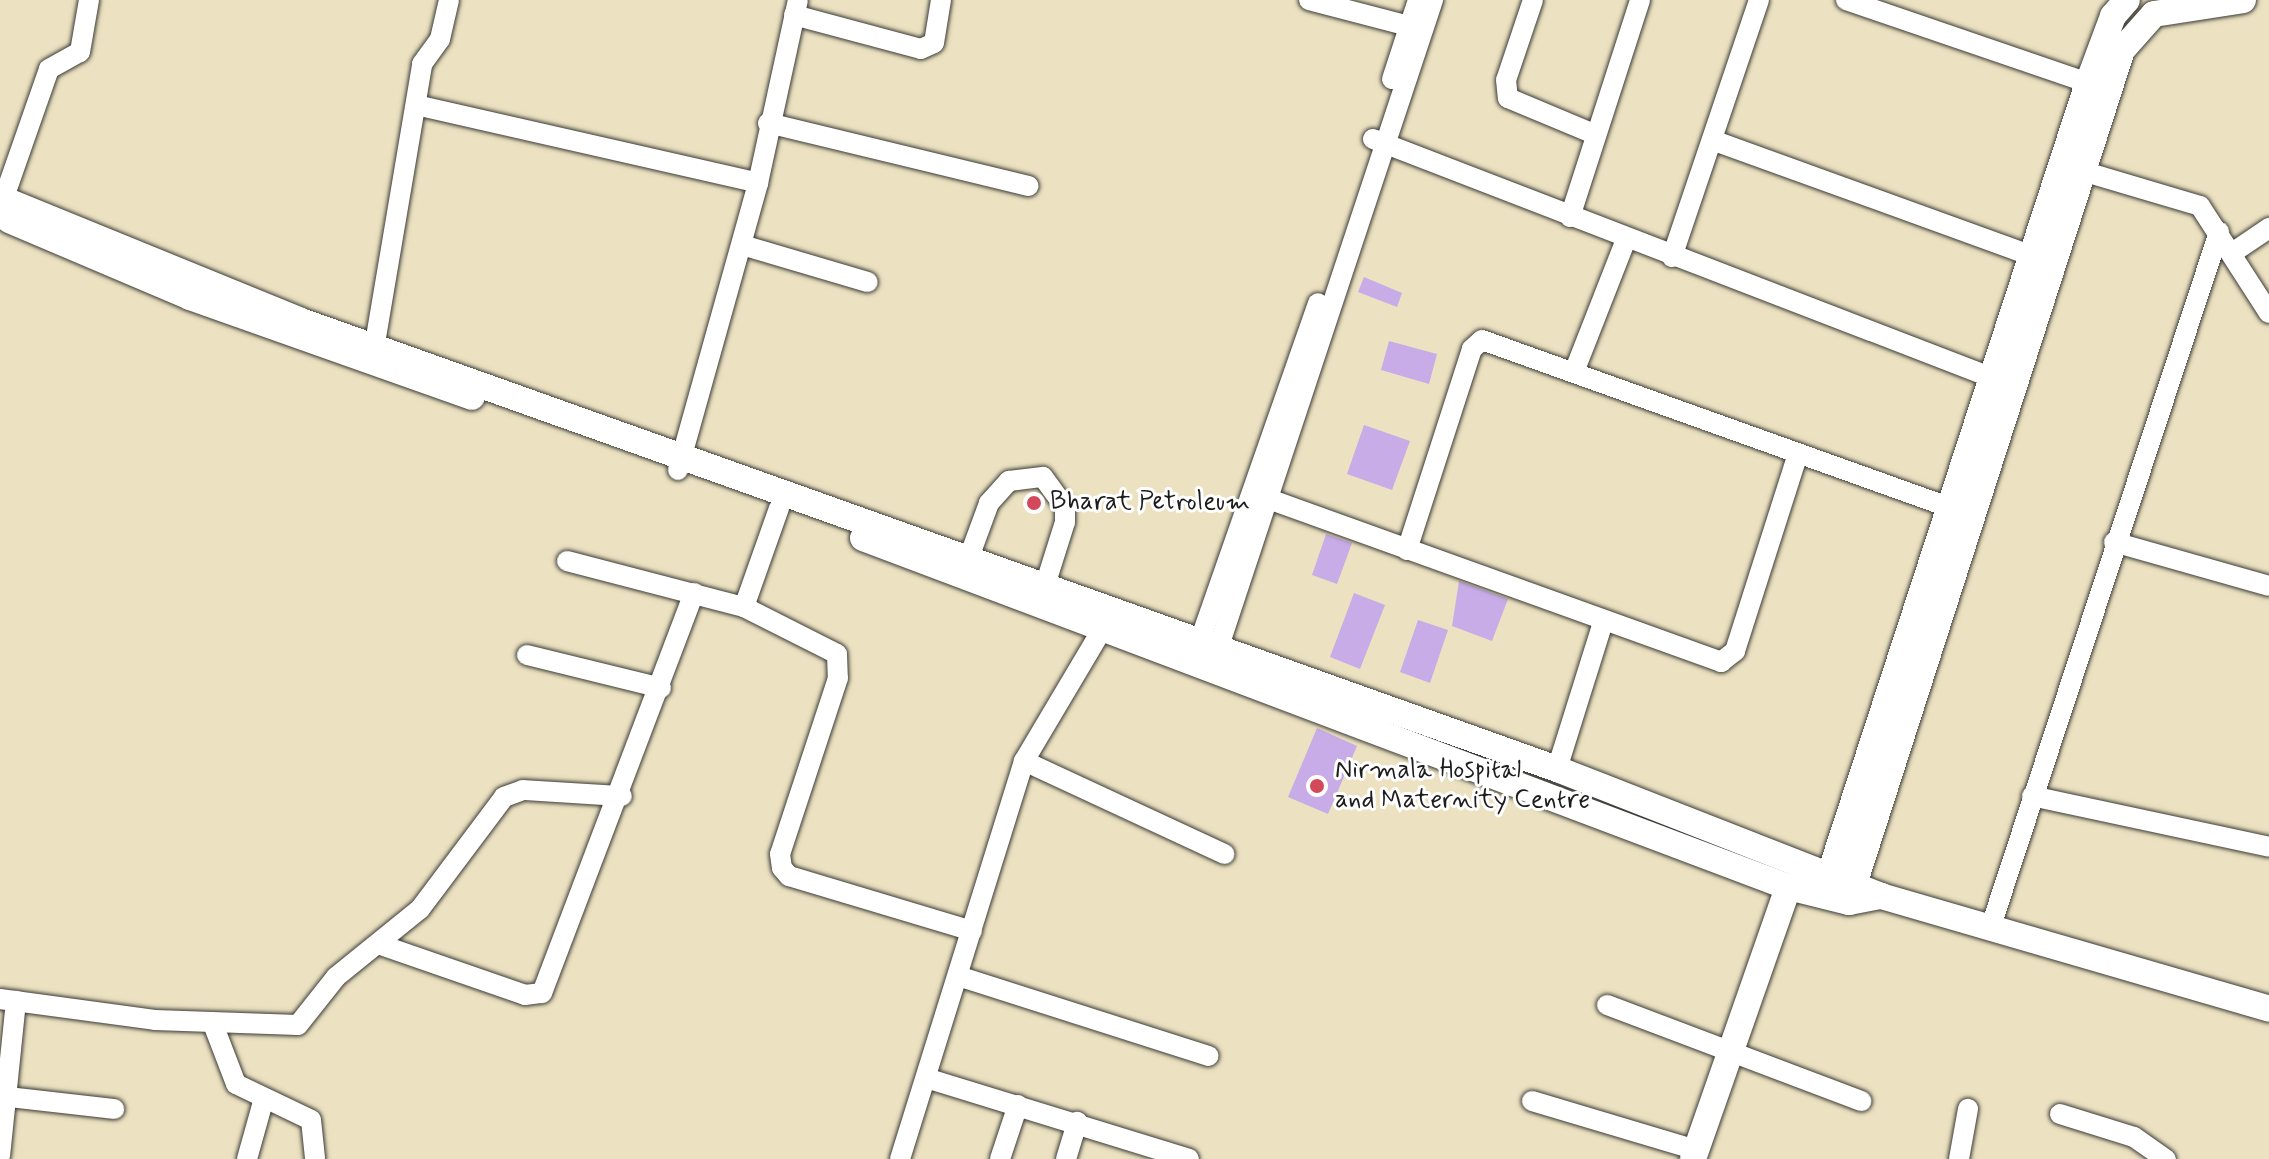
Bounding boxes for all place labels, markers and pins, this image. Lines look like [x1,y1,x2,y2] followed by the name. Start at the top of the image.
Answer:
[1050,487,1248,519] place label: Bharat Petroleum
[1025,494,1043,512] marker: Bharat Petroleum
[1335,755,1578,816] place label: Nirmala Hospital and Maternity Centre
[1306,775,1328,797] marker: Nirmala Hospital and Maternity Centre

